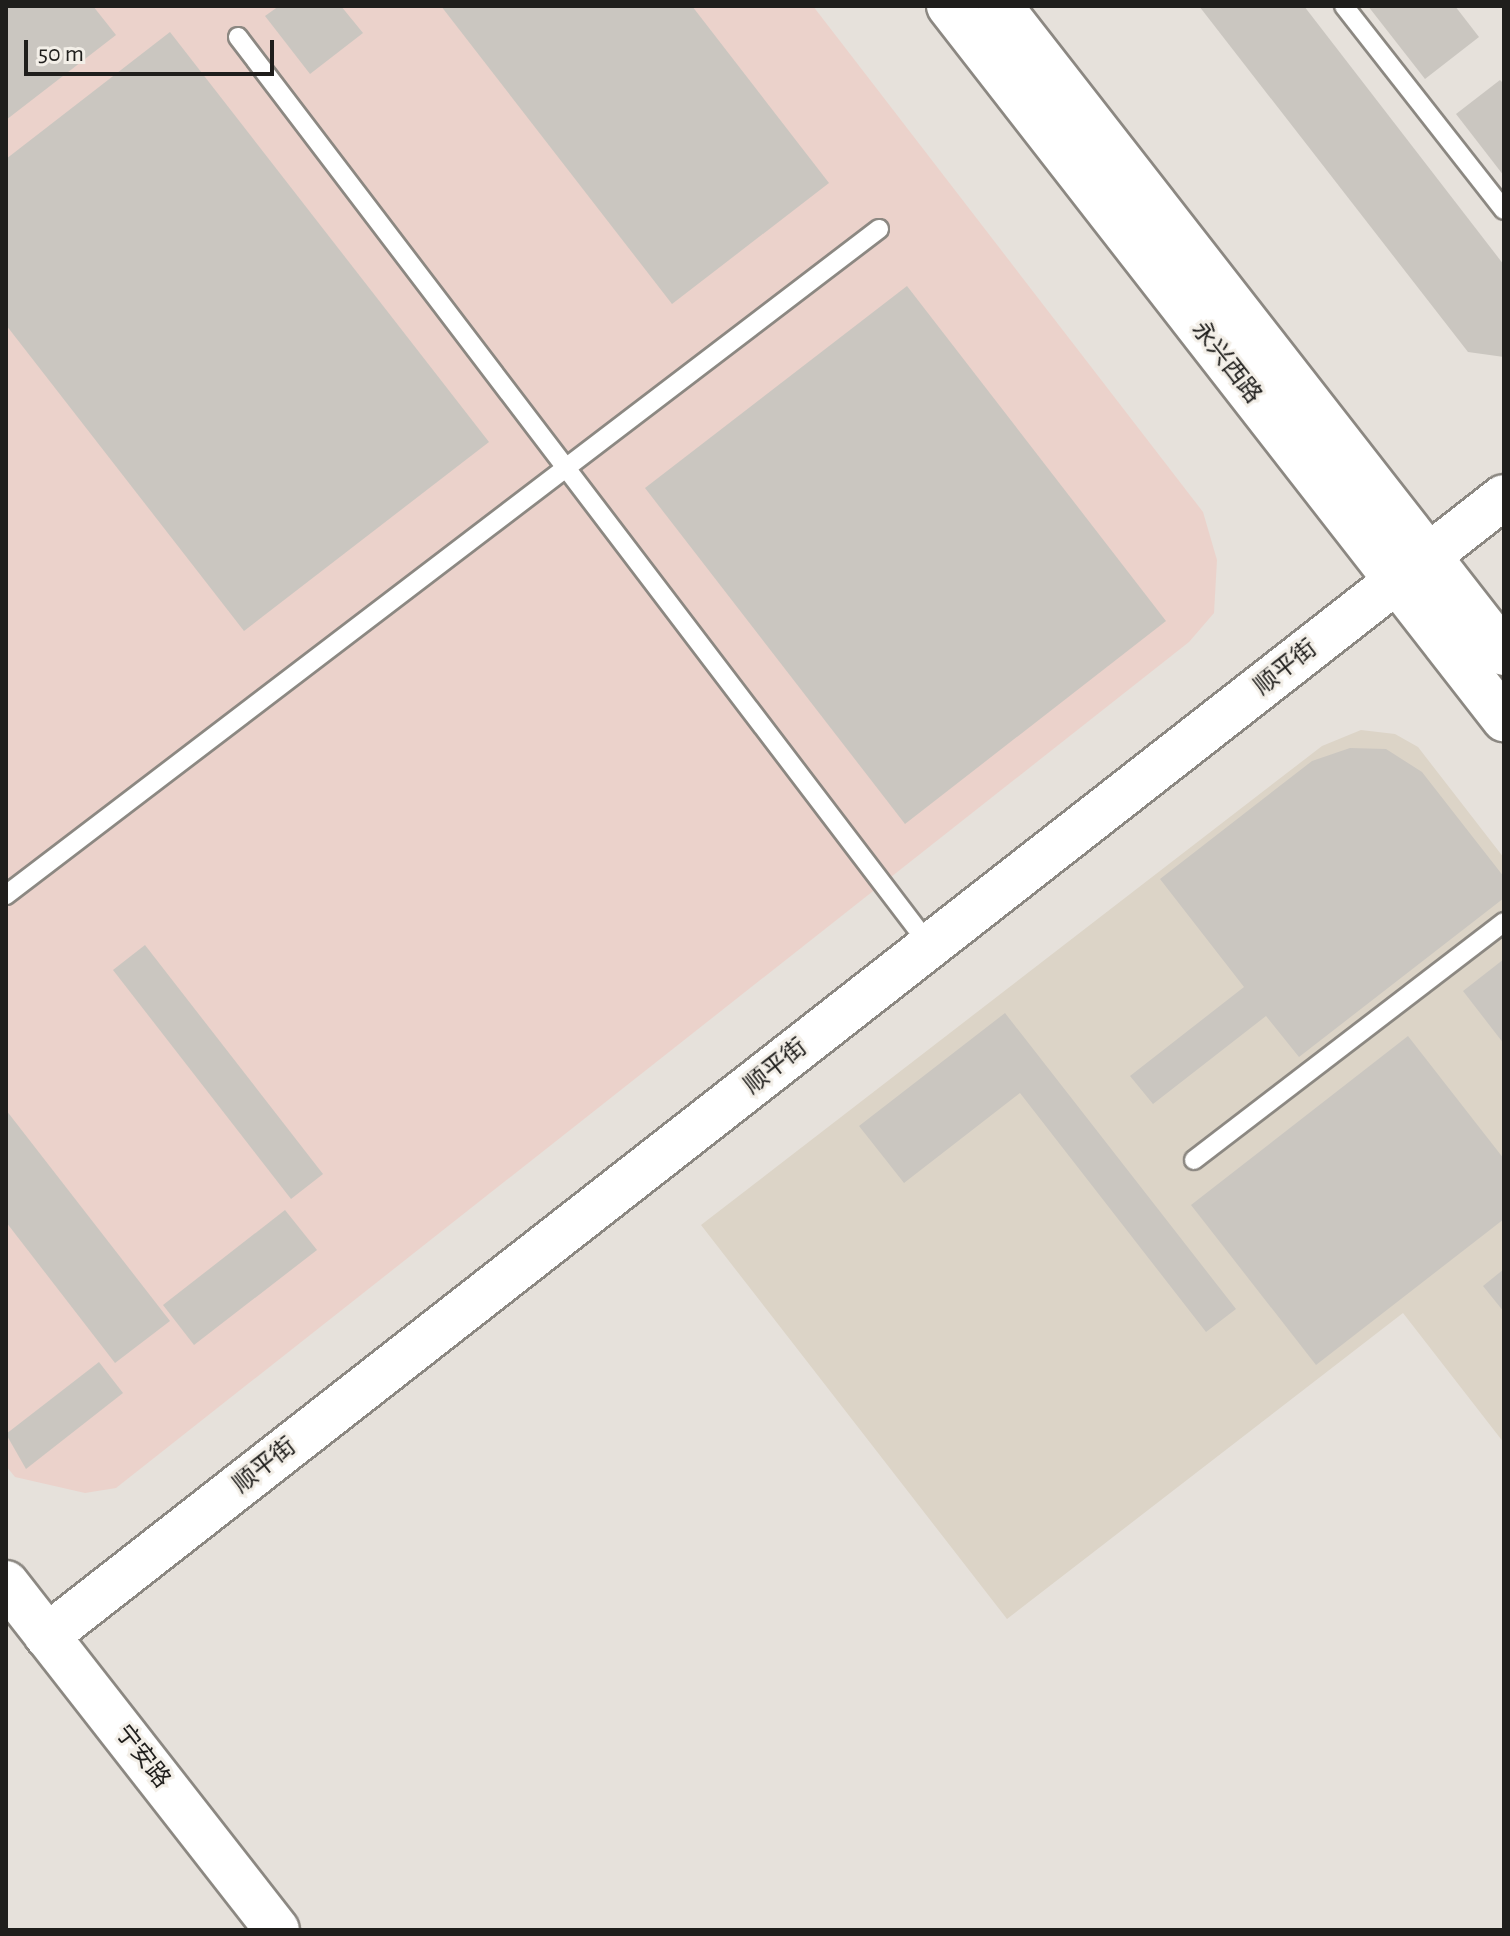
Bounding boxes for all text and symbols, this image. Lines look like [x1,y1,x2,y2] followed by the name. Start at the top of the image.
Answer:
[28,24,278,74] scale bar
[38,42,84,66] text: 50 m
[1185,316,1267,410] street label: 永兴西路
[1249,634,1323,702] street label: 顺平街
[739,1033,813,1101] street label: 顺平街
[228,1432,302,1500] street label: 顺平街
[108,1720,176,1794] street label: 宁安路

